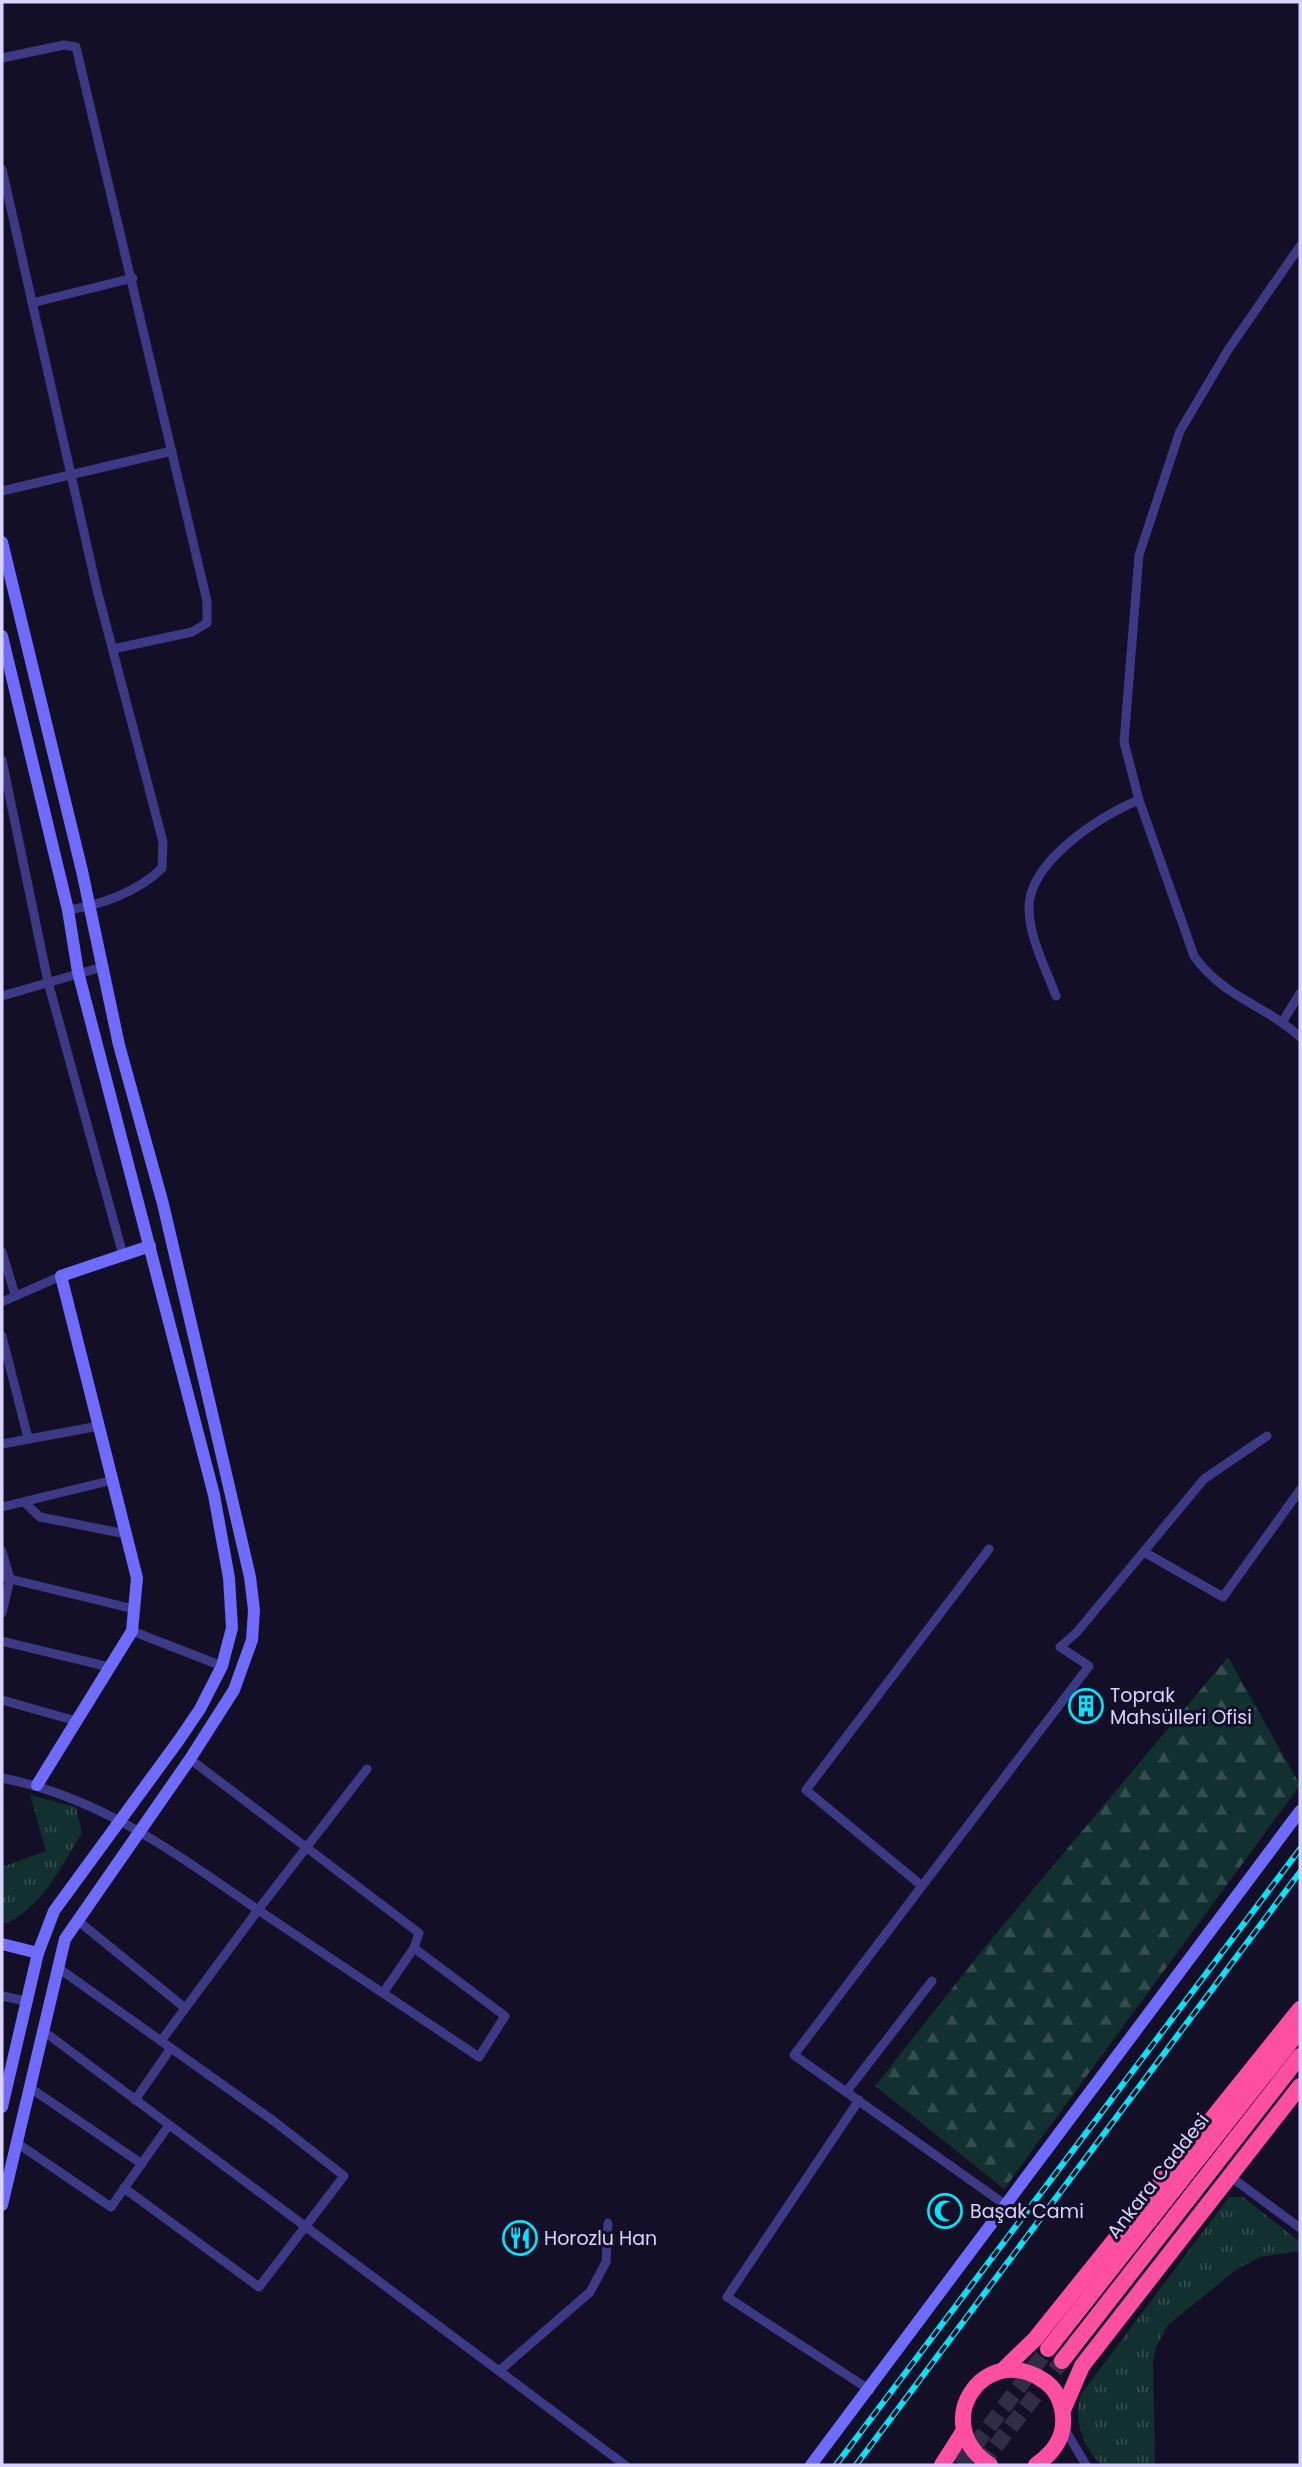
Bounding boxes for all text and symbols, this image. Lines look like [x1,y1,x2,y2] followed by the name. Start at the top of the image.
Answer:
[1110,1682,1252,1731] place label: Toprak Mahsülleri Ofisi
[1067,1687,1105,1725] building icon: Toprak Mahsülleri Ofisi
[1101,2108,1215,2244] street label: Ankara Caddesi
[926,2192,964,2230] mosque icon: Başak Cami
[970,2198,1084,2225] place label: Başak Cami
[501,2219,539,2257] restaurant icon: Horozlu Han
[544,2225,657,2252] place label: Horozlu Han

